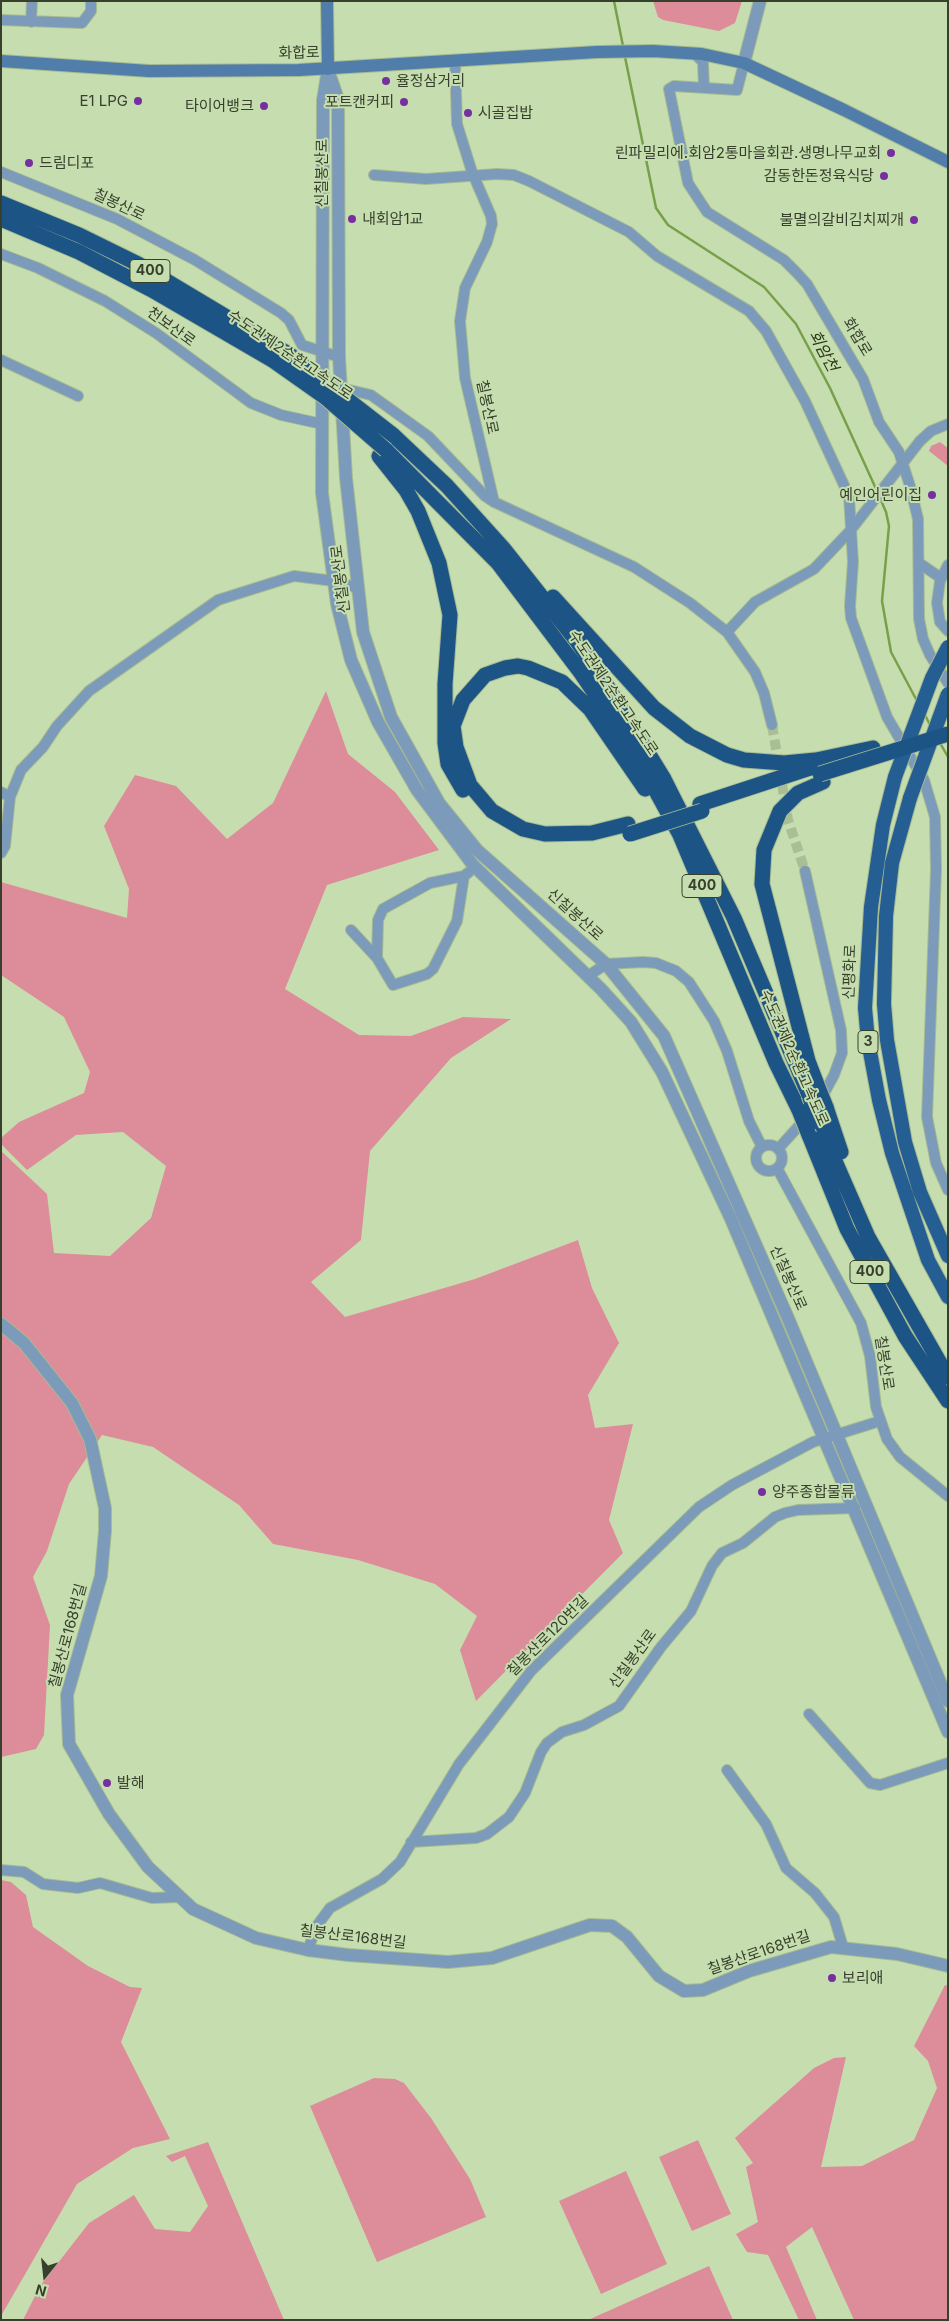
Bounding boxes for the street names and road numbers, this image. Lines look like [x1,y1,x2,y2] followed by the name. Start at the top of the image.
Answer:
[278,44,320,62] street label: 화합로
[313,139,331,207] street label: 신칠봉산로
[90,185,148,225] street label: 칠봉산로
[130,260,170,282] road number: 400
[143,303,199,351] street label: 천보산로
[224,306,356,404] street label: 수도권제2순환고속도로
[839,315,875,359] street label: 화합로
[472,378,502,436] street label: 칠봉산로
[328,544,354,614] street label: 신칠봉산로
[564,627,662,759] street label: 수도권제2순환고속도로
[682,874,722,898] road number: 400
[543,885,607,945] street label: 신칠봉산로
[840,944,860,1000] street label: 신평화로
[756,987,832,1129] street label: 수도권제2순환고속도로
[858,1030,878,1054] road number: 3
[766,1243,810,1313] street label: 신칠봉산로
[850,1260,890,1284] road number: 400
[871,1334,897,1392] street label: 칠봉산로
[45,1582,91,1690] street label: 칠봉산로168번길
[504,1592,592,1680] street label: 칠봉산로120번길
[605,1626,661,1692] street label: 신칠봉산로
[299,1922,407,1952] street label: 칠봉산로168번길
[705,1927,813,1979] street label: 칠봉산로168번길

